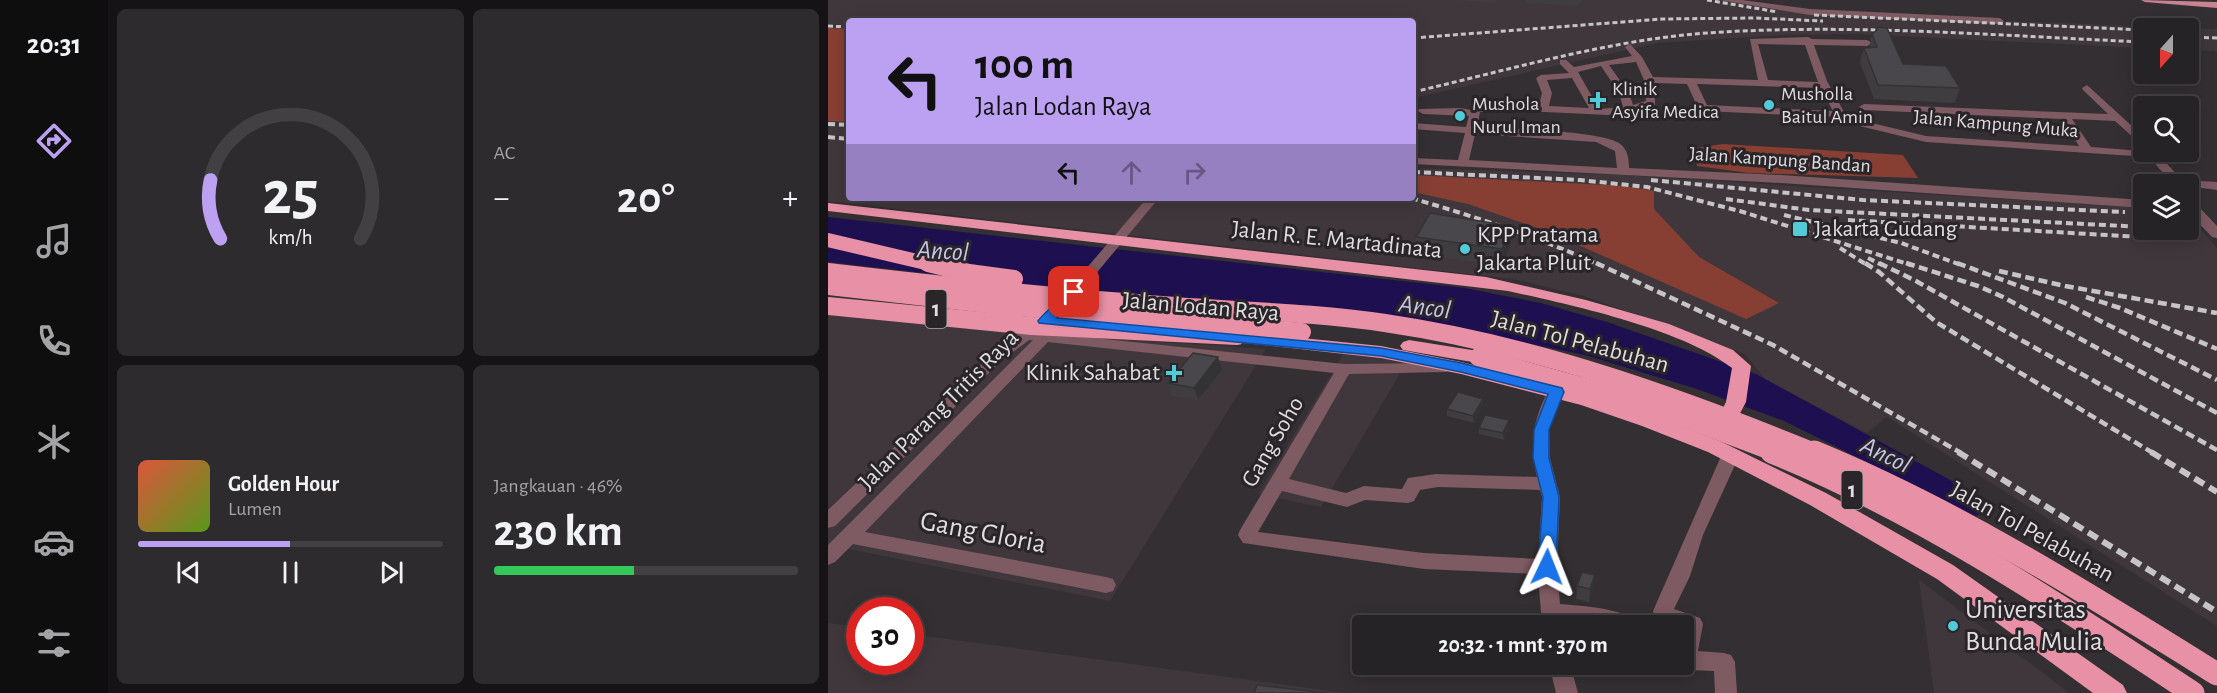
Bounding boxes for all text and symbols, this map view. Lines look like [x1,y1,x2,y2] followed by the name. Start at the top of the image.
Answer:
[2133,18,2199,84] north arrow
[2133,18,2199,240] map controls
[27,31,81,58] text: 20:31
[876,42,954,120] icon: left
[975,44,1074,86] text: 100 m
[1612,79,1719,122] place label: Klinik Asyifa Medica
[1781,84,1873,127] place label: Musholla Baitul Amin
[1589,91,1607,109] marker: Klinik Asyifa Medica
[975,93,1151,120] text: Jalan Lodan Raya
[1472,94,1561,137] place label: Mushola Nurul Iman
[2133,96,2199,162] button: search
[1762,98,1776,112] marker: Musholla Baitul Amin
[1913,107,2079,141] street label: Jalan Kampung Muka
[1453,109,1467,123] marker: Mushola Nurul Iman
[33,120,75,162] icon: directions
[494,143,515,163] text: AC
[1689,144,1871,176] street label: Jalan Kampung Bandan
[1052,156,1085,189] icon: left
[1115,156,1148,189] icon: ahead
[1178,156,1211,189] icon: right
[262,163,318,225] text: 25
[2133,174,2199,240] button: layers
[617,176,675,221] text: 20°
[494,182,509,215] text: −
[782,182,798,215] text: +
[1231,217,1443,263] street label: Jalan R. E. Martadinata
[1814,217,1958,241] place label: Jakarta Gudang
[33,220,75,262] icon: music
[1791,220,1809,238] marker: Jakarta Gudang
[1477,223,1599,275] place label: KPP Pratama Jakarta Pluit
[268,228,312,249] text: km/h
[915,236,970,266] water label: Ancol
[1458,242,1472,256] marker: KPP Pratama Jakarta Pluit
[1048,266,1099,317] pin
[1057,275,1090,308] icon: arrive
[1122,288,1280,326] street label: Jalan Lodan Raya
[926,290,946,328] road number: 1
[1396,290,1453,324] water label: Ancol
[1489,307,1671,377] street label: Jalan Tol Pelabuhan
[33,320,75,362] icon: phone
[855,326,1023,494] street label: Jalan Parang Tritis Raya
[1025,361,1160,385] place label: Klinik Sahabat
[1165,364,1183,382] marker: Klinik Sahabat
[1238,393,1308,491] street label: Gang Soho
[33,421,75,463] icon: climate
[1856,431,1915,478] water label: Ancol
[1842,471,1862,509] road number: 1
[228,473,339,495] text: Golden Hour
[494,476,623,496] text: Jangkauan · 46%
[1946,477,2118,587] street label: Jalan Tol Pelabuhan
[228,499,282,519] text: Lumen
[918,507,1048,559] street label: Gang Gloria
[494,509,623,554] text: 230 km
[33,521,75,563] icon: car
[1515,535,1579,599] position arrow
[172,556,205,589] icon: previous
[274,556,307,589] icon: pause
[375,556,408,589] icon: next
[1965,596,2103,656] place label: Universitas Bunda Mulia
[846,597,924,675] speed limit sign: 30
[1946,619,1960,633] marker: Universitas Bunda Mulia
[33,622,75,664] icon: filters
[1438,634,1608,656] text: 20:32 · 1 mnt · 370 m

